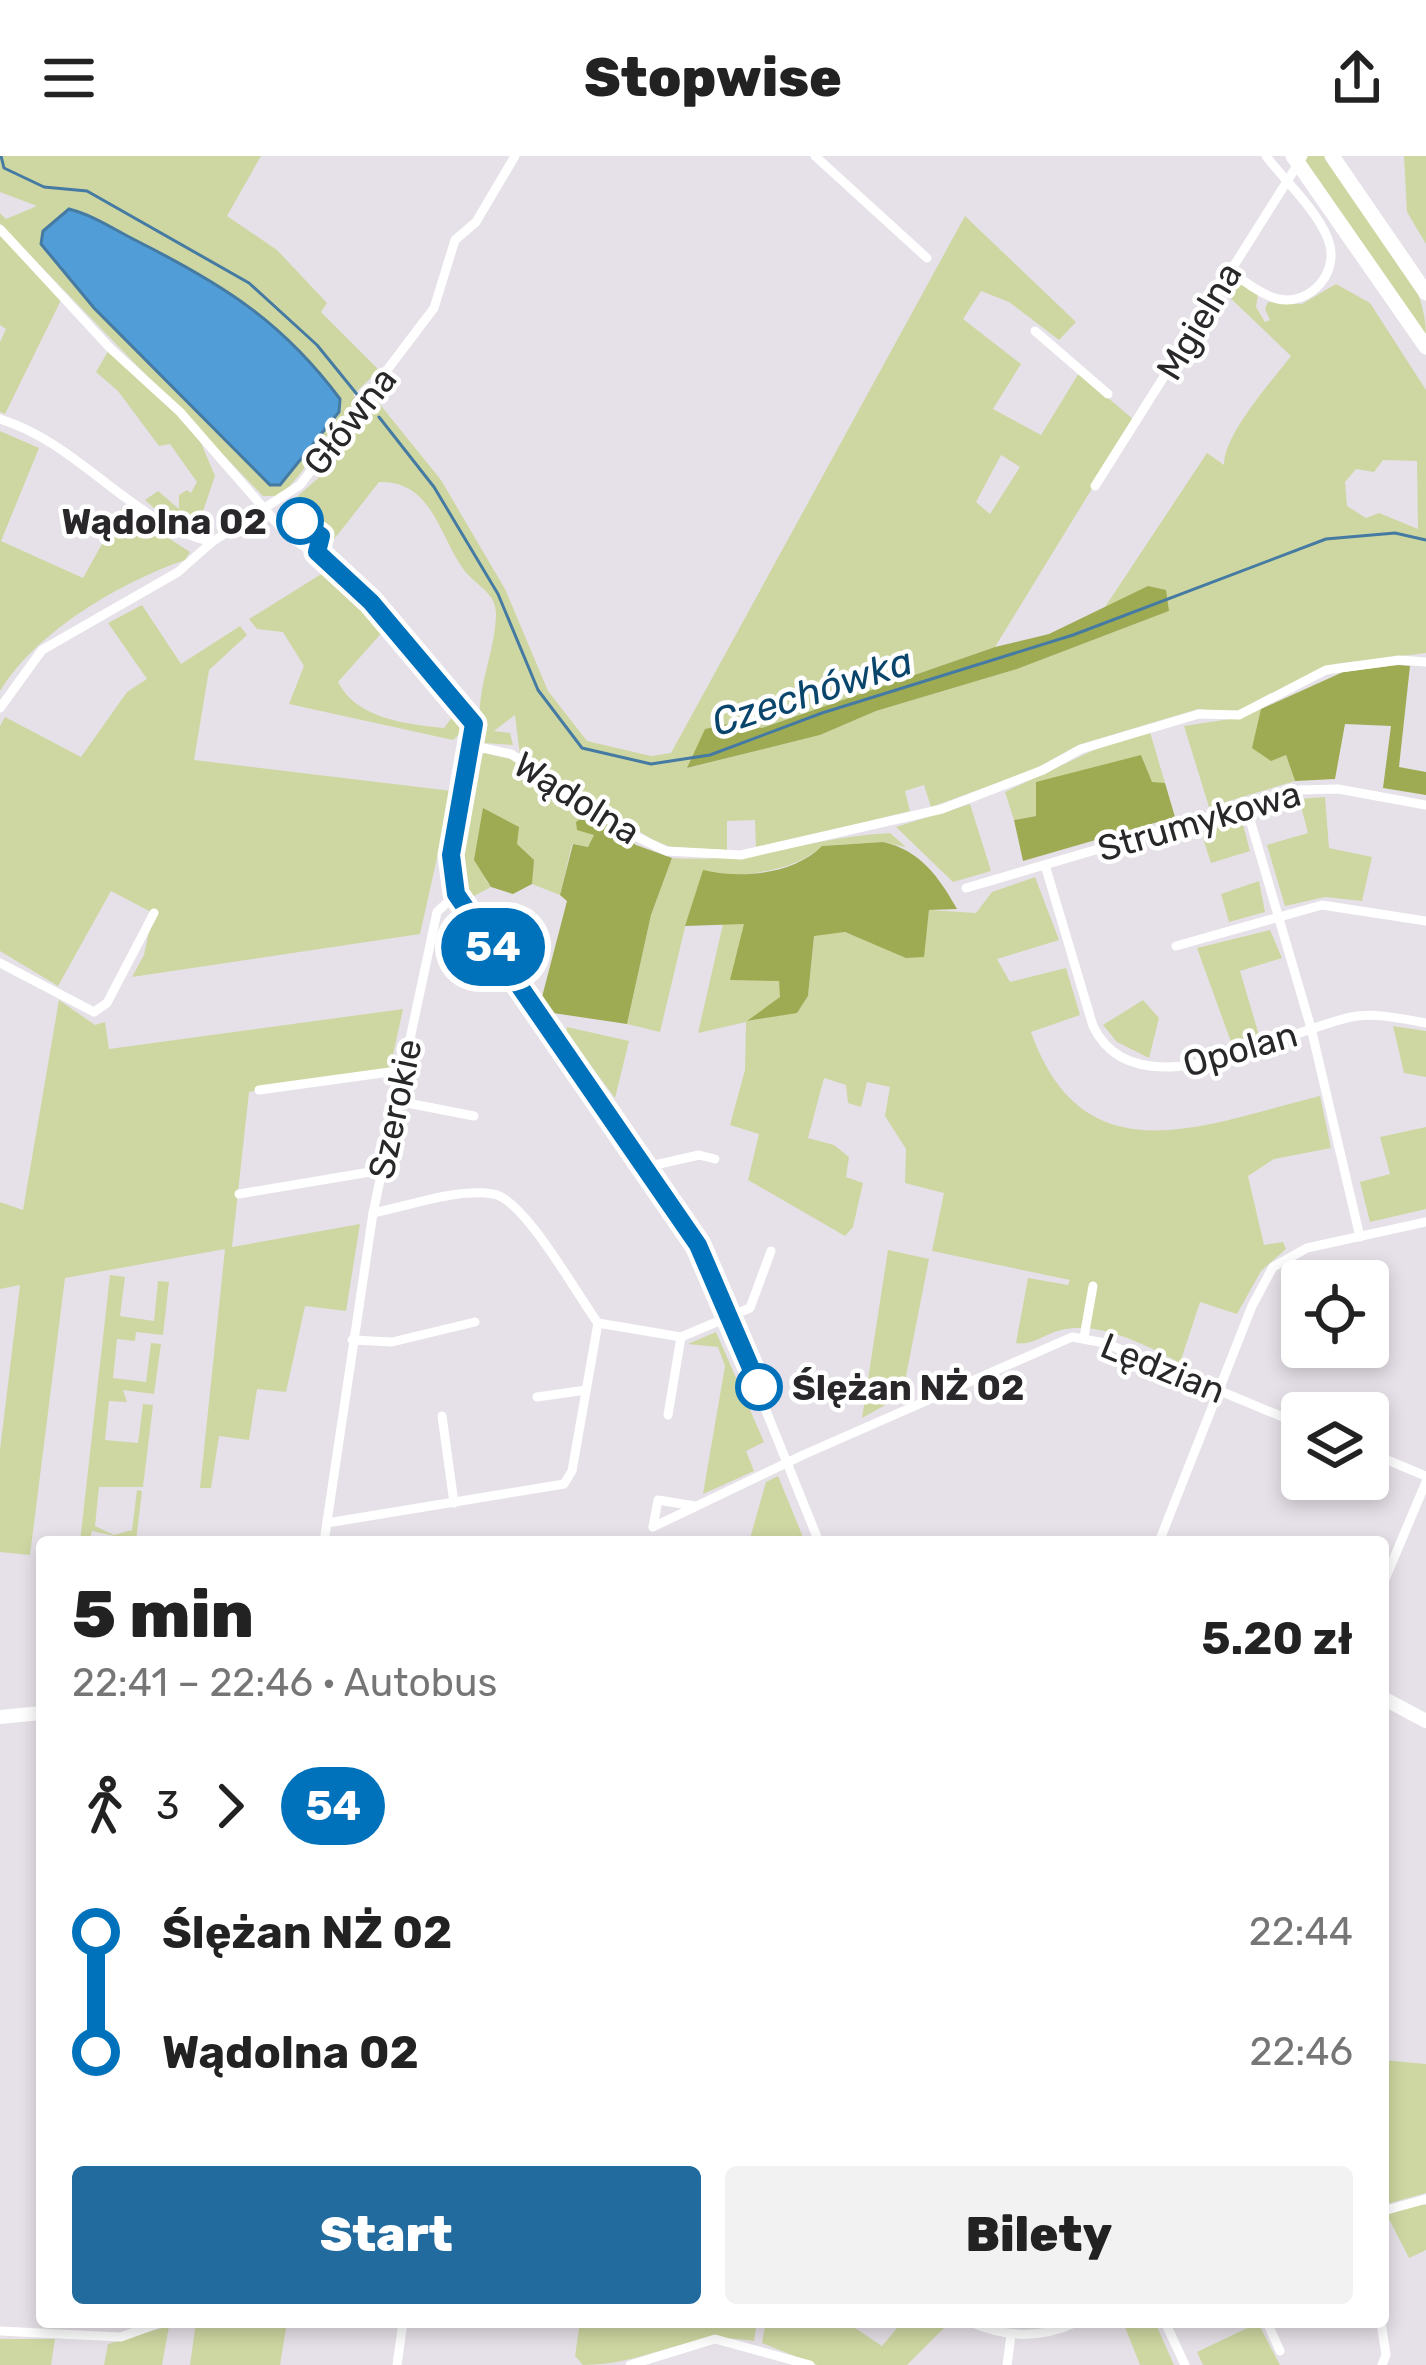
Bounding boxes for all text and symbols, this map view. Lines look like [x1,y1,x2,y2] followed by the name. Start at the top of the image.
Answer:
[36,45,102,111] icon: menu
[1324,45,1390,111] icon: share
[584,46,842,110] text: Stopwise
[1147,254,1251,388] street label: Mgielna
[295,358,405,484] street label: Główna
[278,499,322,543] marker: Wądolna 02
[62,500,267,543] place label: Wądolna 02
[706,638,918,746] water label: Czechówka
[506,743,648,853] street label: Wądolna
[1093,772,1305,870] street label: Strumykowa
[439,908,547,986] line badge: 54
[465,922,521,972] text: 54
[1178,1012,1302,1086] street label: Opolan
[359,1035,431,1183] street label: Szerokie
[1281,1260,1389,1500] map controls
[1281,1260,1389,1368] button: locate
[1095,1324,1231,1412] street label: Lędzian
[737,1365,781,1409] marker: Ślężan NŻ 02
[792,1366,1024,1409] place label: Ślężan NŻ 02
[1281,1392,1389,1500] button: layers
[72,1575,254,1654] text: 5 min
[1202,1612,1353,1665] text: 5.20 zł
[72,1660,497,1706] text: 22:41 – 22:46 · Autobus
[72,1773,138,1839] icon: walk
[197,1773,263,1839] icon: forward
[305,1781,361,1831] text: 54
[156,1783,179,1829] text: 3
[162,1906,452,1959] text: Ślężan NŻ 02
[1249,1909,1353,1955] text: 22:44
[162,2026,419,2079] text: Wądolna 02
[1249,2029,1353,2075] text: 22:46
[72,2166,701,2304] button: Start
[725,2166,1353,2304] button: Bilety

